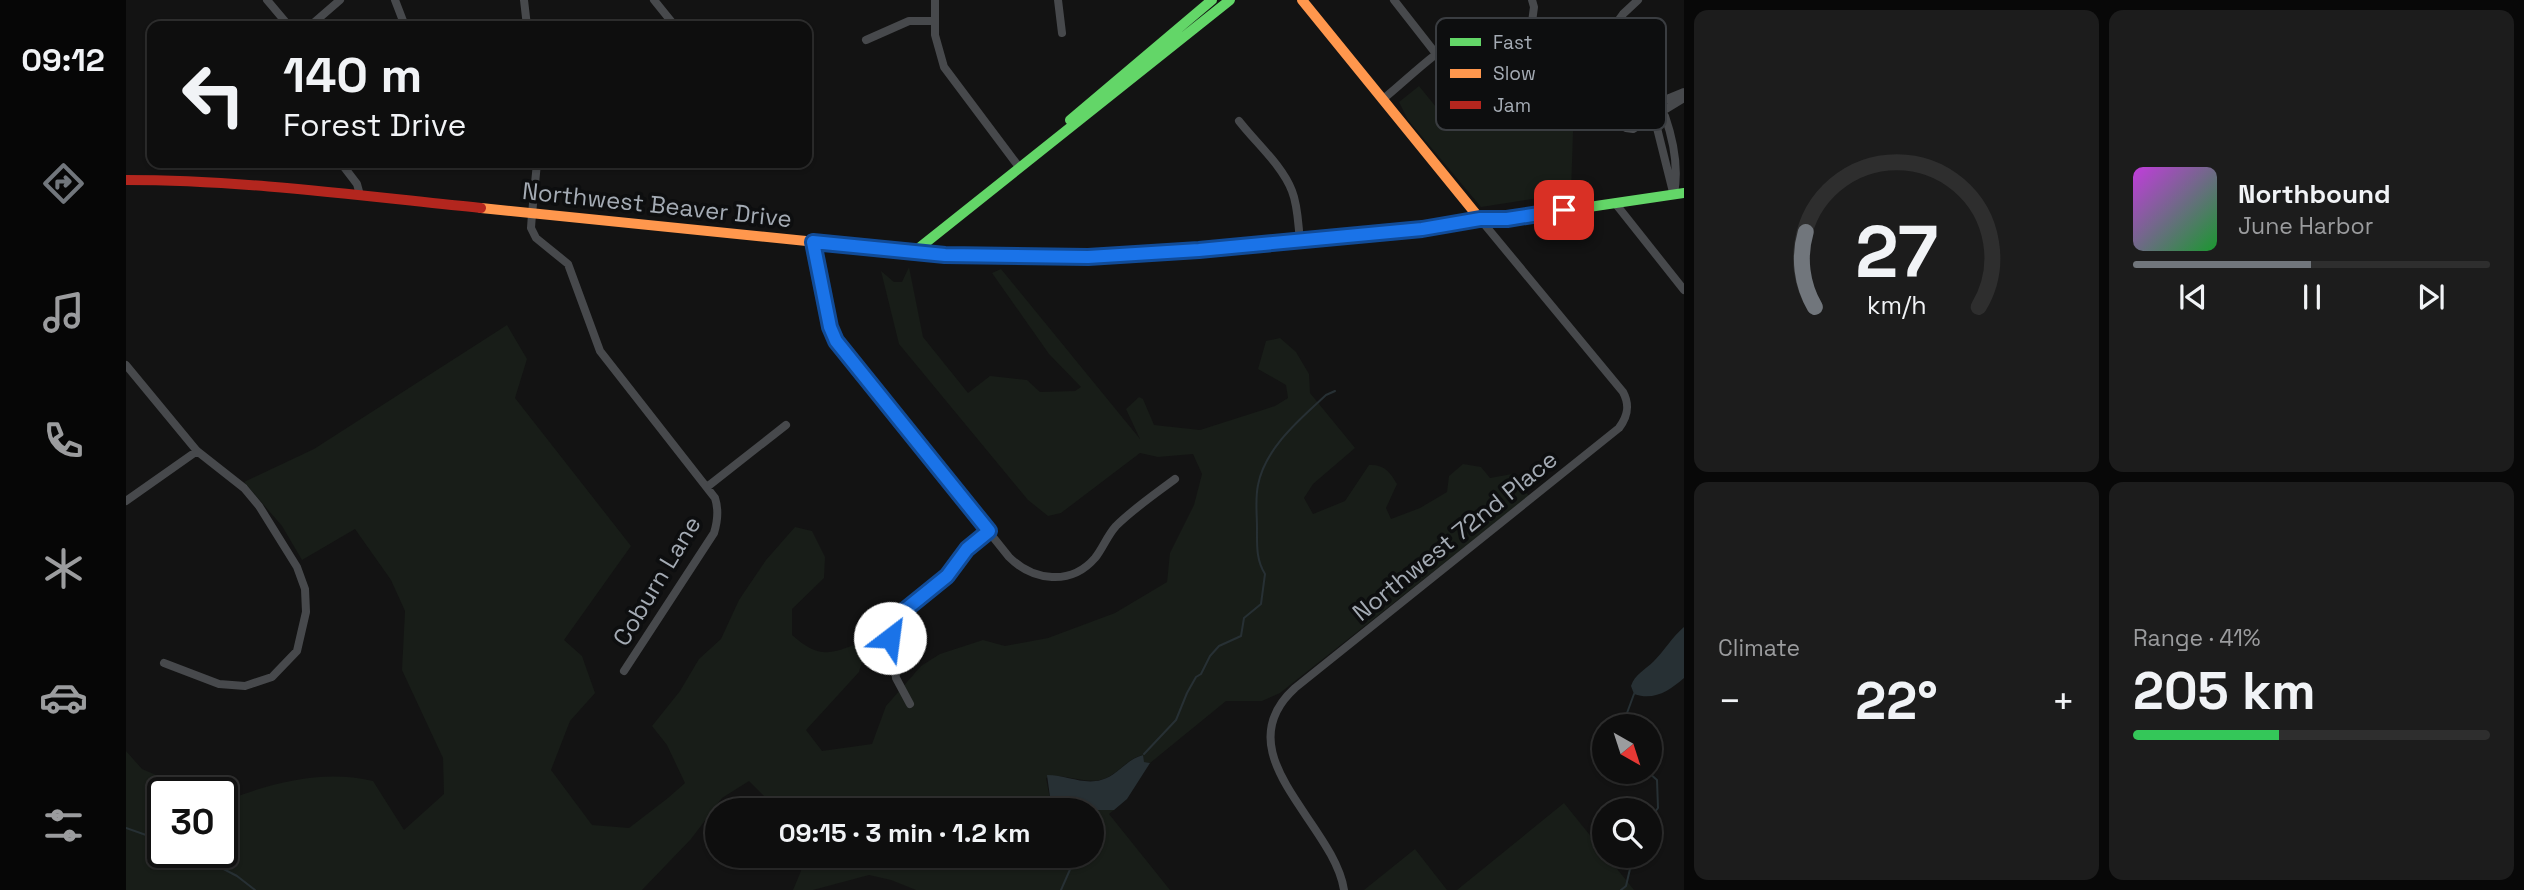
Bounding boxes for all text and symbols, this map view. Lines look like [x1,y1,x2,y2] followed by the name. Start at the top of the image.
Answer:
[1436,18,1666,130] legend
[1493,30,1533,55] text: Fast
[21,40,105,80] text: 09:12
[283,44,422,106] text: 140 m
[168,49,259,140] icon: left
[1493,61,1536,86] text: Slow
[1493,93,1531,118] text: Jam
[283,105,466,145] text: Forest Drive
[39,159,88,208] icon: directions
[521,175,793,234] street label: Northwest Beaver Drive
[2238,177,2391,211] text: Northbound
[1534,180,1594,240] pin
[1545,191,1583,229] icon: arrive
[1855,206,1938,299] text: 27
[2238,211,2373,241] text: June Harbor
[2174,278,2212,316] icon: previous
[2293,278,2331,316] icon: pause
[2412,278,2450,316] icon: next
[39,288,88,337] icon: music
[1867,289,1926,321] text: km/h
[39,416,88,465] icon: phone
[1346,443,1563,628] street label: Northwest 72nd Place
[606,510,707,651] street label: Coburn Lane
[39,544,88,593] icon: climate
[853,601,927,675] position arrow
[2133,623,2261,653] text: Range · 41%
[1718,633,1800,663] text: Climate
[2133,658,2316,724] text: 205 km
[1855,668,1938,734] text: 22°
[39,673,88,722] icon: car
[1718,677,1742,725] text: −
[2051,677,2075,725] text: +
[1592,714,1662,784] north arrow
[1592,714,1662,868] map controls
[147,777,238,868] speed limit sign: 30
[1592,798,1662,868] button: search
[39,801,88,850] icon: filters
[779,816,1030,850] text: 09:15 · 3 min · 1.2 km

